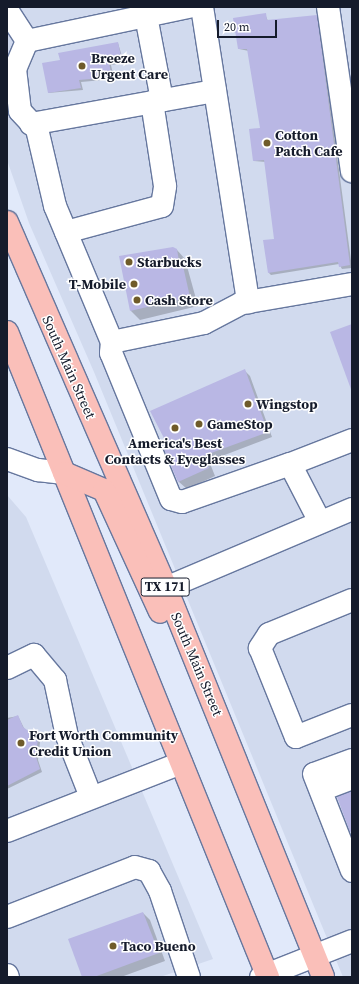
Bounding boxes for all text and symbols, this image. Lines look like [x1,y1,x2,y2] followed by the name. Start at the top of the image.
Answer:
[219,12,279,38] scale bar
[224,19,250,35] text: 20 m
[91,50,168,82] place label: Breeze Urgent Care
[76,60,88,72] marker: Breeze Urgent Care
[275,127,343,160] place label: Cotton Patch Cafe
[262,138,272,148] marker: Cotton Patch Cafe
[137,254,202,270] place label: Starbucks
[124,257,134,267] marker: Starbucks
[69,276,126,292] place label: T-Mobile
[129,279,139,289] marker: T-Mobile
[145,292,213,308] place label: Cash Store
[132,295,142,305] marker: Cash Store
[39,313,99,421] street label: South Main Street
[256,396,318,412] place label: Wingstop
[243,399,253,409] marker: Wingstop
[207,416,272,432] place label: GameStop
[194,419,204,429] marker: GameStop
[170,423,180,433] marker: America's Best Contacts & Eyeglasses
[105,435,245,468] place label: America's Best Contacts & Eyeglasses
[140,576,190,598] road number: TX 171
[168,610,226,718] street label: South Main Street
[29,727,179,760] place label: Fort Worth Community Credit Union
[16,738,26,748] marker: Fort Worth Community Credit Union
[121,938,196,954] place label: Taco Bueno
[108,941,118,951] marker: Taco Bueno

